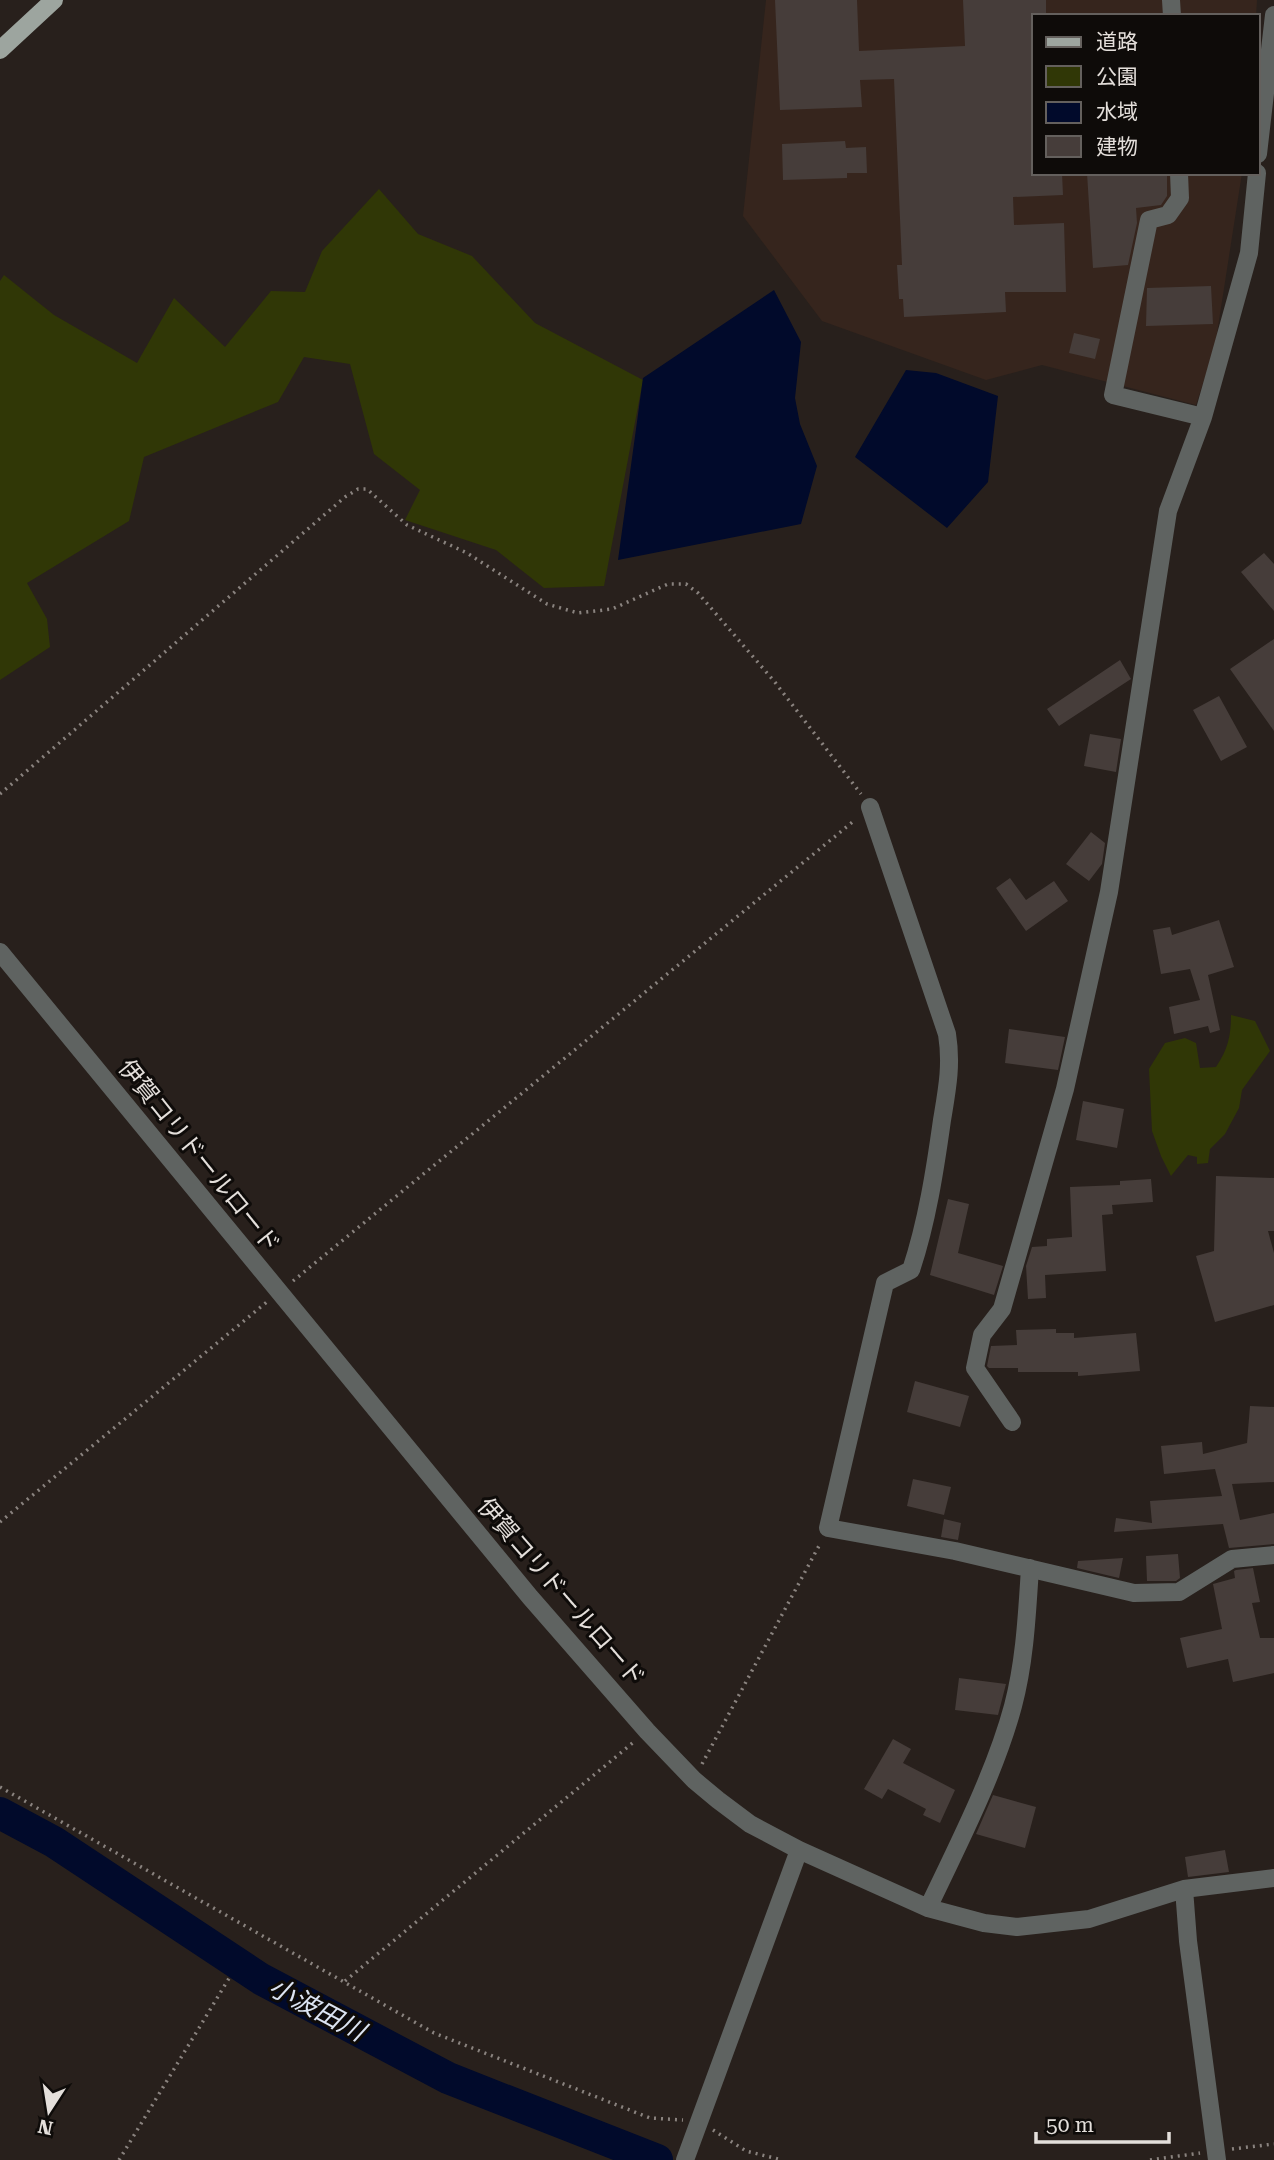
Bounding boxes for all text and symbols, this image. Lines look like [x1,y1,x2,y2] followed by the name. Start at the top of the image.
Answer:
[1032,14,1260,175] legend
[1096,30,1138,54] text: 道路
[1096,65,1138,89] text: 公園
[1096,100,1138,124] text: 水域
[1096,135,1138,159] text: 建物
[113,1054,285,1258] street label: 伊賀コリドールロード
[472,1492,650,1692] street label: 伊賀コリドールロード
[264,1971,373,2048] water label: 小波田川
[14,2076,84,2146] north arrow
[1036,2100,1169,2144] scale bar
[1046,2113,1094,2137] text: 50 m
[36,2114,55,2140] text: N

